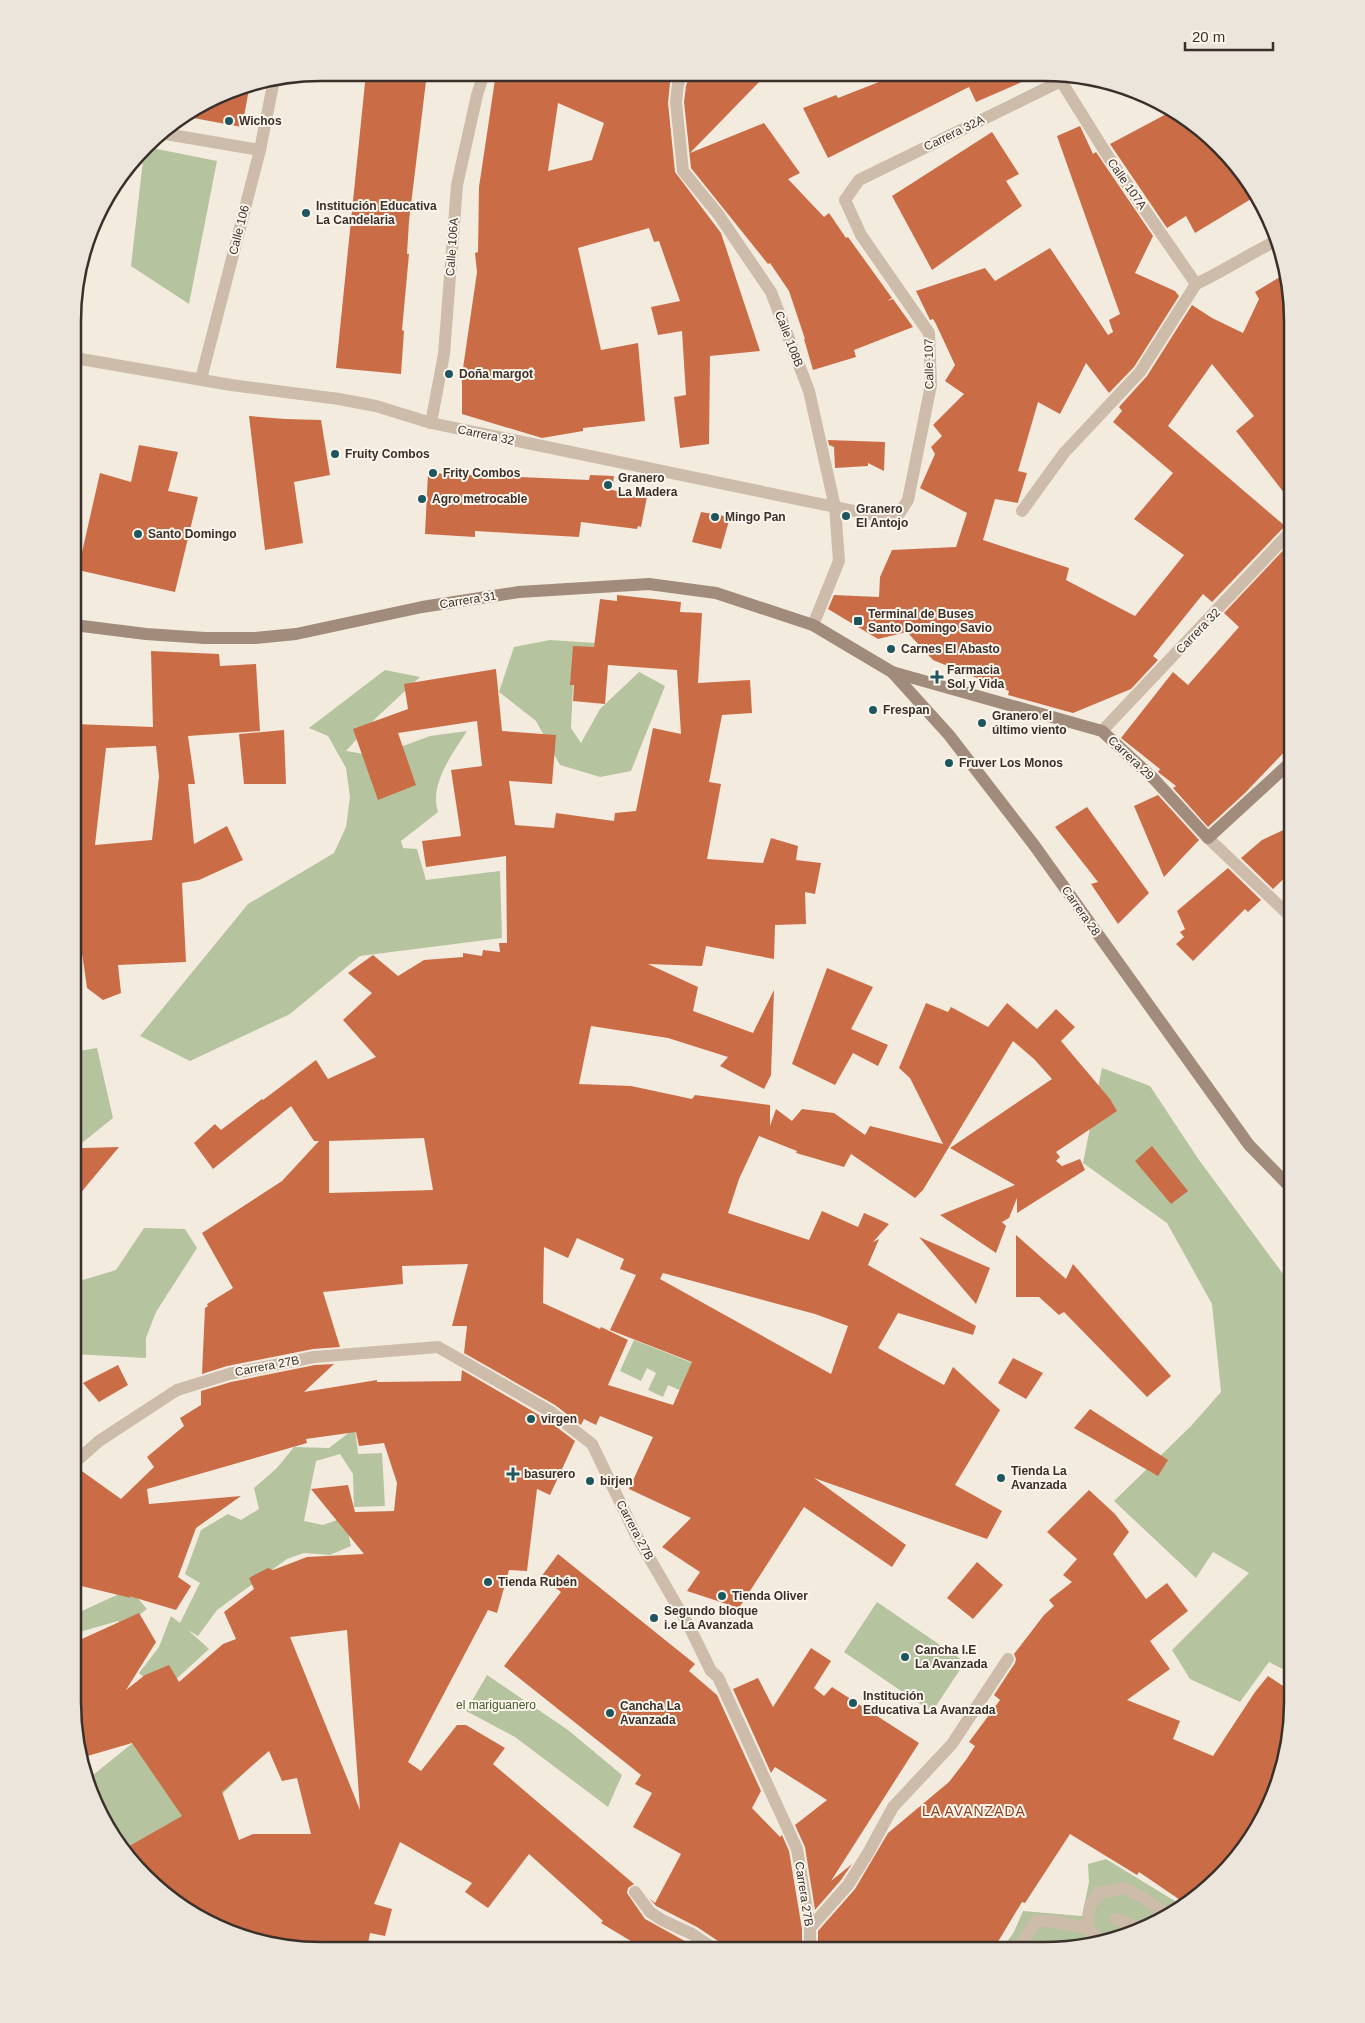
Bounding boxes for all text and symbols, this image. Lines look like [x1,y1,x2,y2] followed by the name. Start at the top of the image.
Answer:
[1185,20,1272,52] scale bar
[1192,28,1225,45] text: 20 m
[922,112,986,154] street label: Carrera 32A
[239,114,282,128] place label: Wichos
[223,115,235,127] marker: Wichos
[1104,156,1150,212] street label: Calle 107A
[316,199,437,227] place label: Institución Educativa La Candelaria
[226,203,252,256] street label: Calle 106
[300,207,312,219] marker: Institución Educativa La Candelaria
[443,217,461,277] street label: Calle 106A
[772,309,806,369] street label: Calle 108B
[922,338,936,389] street label: Calle 107
[459,367,533,381] place label: Doña margot
[443,368,455,380] marker: Doña margot
[456,422,516,448] street label: Carrera 32
[345,447,430,461] place label: Fruity Combos
[329,448,341,460] marker: Fruity Combos
[443,466,521,480] place label: Frity Combos
[427,467,439,479] marker: Frity Combos
[618,471,678,499] place label: Granero La Madera
[602,479,614,491] marker: Granero La Madera
[432,492,528,506] place label: Agro metrocable
[416,493,428,505] marker: Agro metrocable
[856,502,908,530] place label: Granero El Antojo
[725,510,786,524] place label: Mingo Pan
[840,510,852,522] marker: Granero El Antojo
[709,511,721,523] marker: Mingo Pan
[148,527,237,541] place label: Santo Domingo
[132,528,144,540] marker: Santo Domingo
[439,589,498,611] street label: Carrera 31
[1173,605,1223,656] street label: Carrera 32
[868,607,992,635] place label: Terminal de Buses Santo Domingo Savio
[852,615,864,627] marker: Terminal de Buses Santo Domingo Savio
[901,642,1000,656] place label: Carnes El Abasto
[885,643,897,655] marker: Carnes El Abasto
[947,663,1004,691] place label: Farmacia Sol y Vida
[931,671,943,683] marker: Farmacia Sol y Vida
[883,703,930,717] place label: Frespan
[867,704,879,716] marker: Frespan
[992,709,1067,737] place label: Granero el último viento
[976,717,988,729] marker: Granero el último viento
[1105,733,1157,783] street label: Carrera 29
[959,756,1063,770] place label: Fruver Los Monos
[943,757,955,769] marker: Fruver Los Monos
[1059,883,1103,939] street label: Carrera 28
[234,1353,300,1379] street label: Carrera 27B
[541,1412,577,1426] place label: virgen
[525,1413,537,1425] marker: virgen
[1011,1464,1067,1492] place label: Tienda La Avanzada
[506,1467,520,1481] marker: basurero
[524,1467,575,1481] place label: basurero
[995,1472,1007,1484] marker: Tienda La Avanzada
[600,1474,633,1488] place label: birjen
[584,1475,596,1487] marker: birjen
[613,1498,657,1562] street label: Carrera 27B
[498,1575,577,1589] place label: Tienda Rubén
[482,1576,494,1588] marker: Tienda Rubén
[732,1589,808,1603] place label: Tienda Oliver
[716,1590,728,1602] marker: Tienda Oliver
[664,1604,758,1632] place label: Segundo bloque i.e La Avanzada
[648,1612,660,1624] marker: Segundo bloque i.e La Avanzada
[915,1643,988,1671] place label: Cancha I.E La Avanzada
[899,1651,911,1663] marker: Cancha I.E La Avanzada
[863,1689,996,1717] place label: Institución Educativa La Avanzada
[847,1697,859,1709] marker: Institución Educativa La Avanzada
[456,1698,536,1712] park label: el mariguanero
[620,1699,681,1727] place label: Cancha La Avanzada
[604,1707,616,1719] marker: Cancha La Avanzada
[922,1803,1026,1819] district label: LA AVANZADA
[792,1861,816,1927] street label: Carrera 27B

